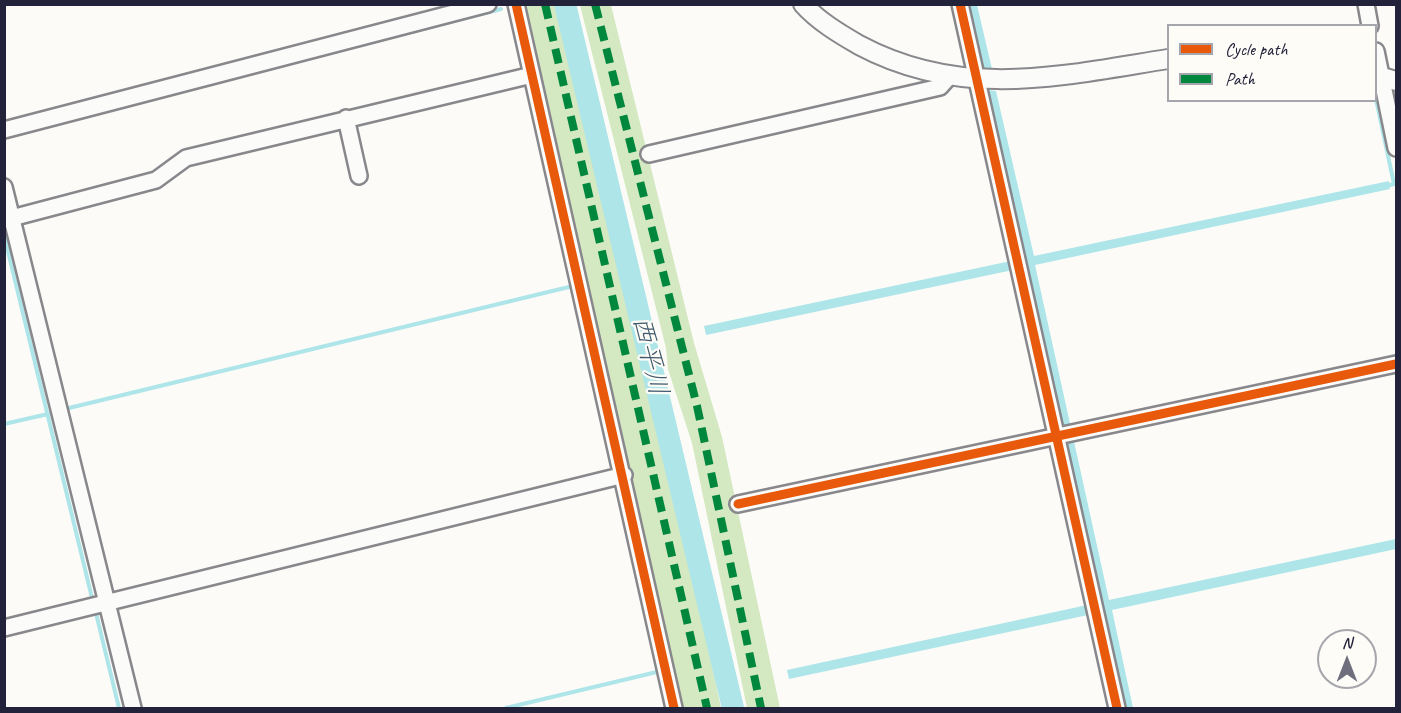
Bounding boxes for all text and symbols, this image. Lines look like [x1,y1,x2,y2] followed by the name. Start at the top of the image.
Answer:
[1167,24,1377,102] legend
[1225,38,1287,60] text: Cycle path
[1225,68,1255,90] text: Path
[624,313,674,399] water label: 西平川
[1317,629,1377,689] north arrow
[1342,633,1352,653] text: N

